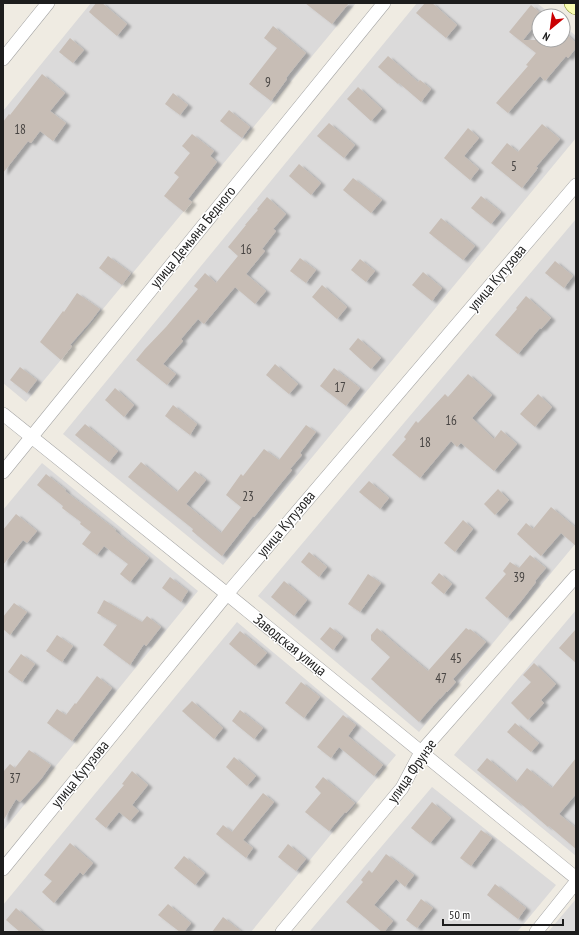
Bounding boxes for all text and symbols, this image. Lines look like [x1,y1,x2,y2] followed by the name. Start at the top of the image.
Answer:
[531,8,571,48] north arrow
[540,29,552,44] text: N
[265,74,271,91] house number: 9
[14,121,26,138] house number: 18
[511,158,517,175] house number: 5
[146,182,240,291] street label: улица Демьяна Бедного
[463,240,530,315] street label: улица Кутузова
[240,241,252,258] house number: 16
[334,379,346,396] house number: 17
[445,412,457,429] house number: 16
[419,434,431,451] house number: 18
[252,486,319,561] street label: улица Кутузова
[242,488,254,505] house number: 23
[513,569,525,586] house number: 39
[250,609,331,680] street label: Заводская улица
[450,650,462,667] house number: 45
[435,670,447,687] house number: 47
[383,735,440,806] street label: улица Фрунзе
[47,736,113,811] street label: улица Кутузова
[9,770,21,787] house number: 37
[443,901,563,927] scale bar
[449,907,470,922] text: 50 m

